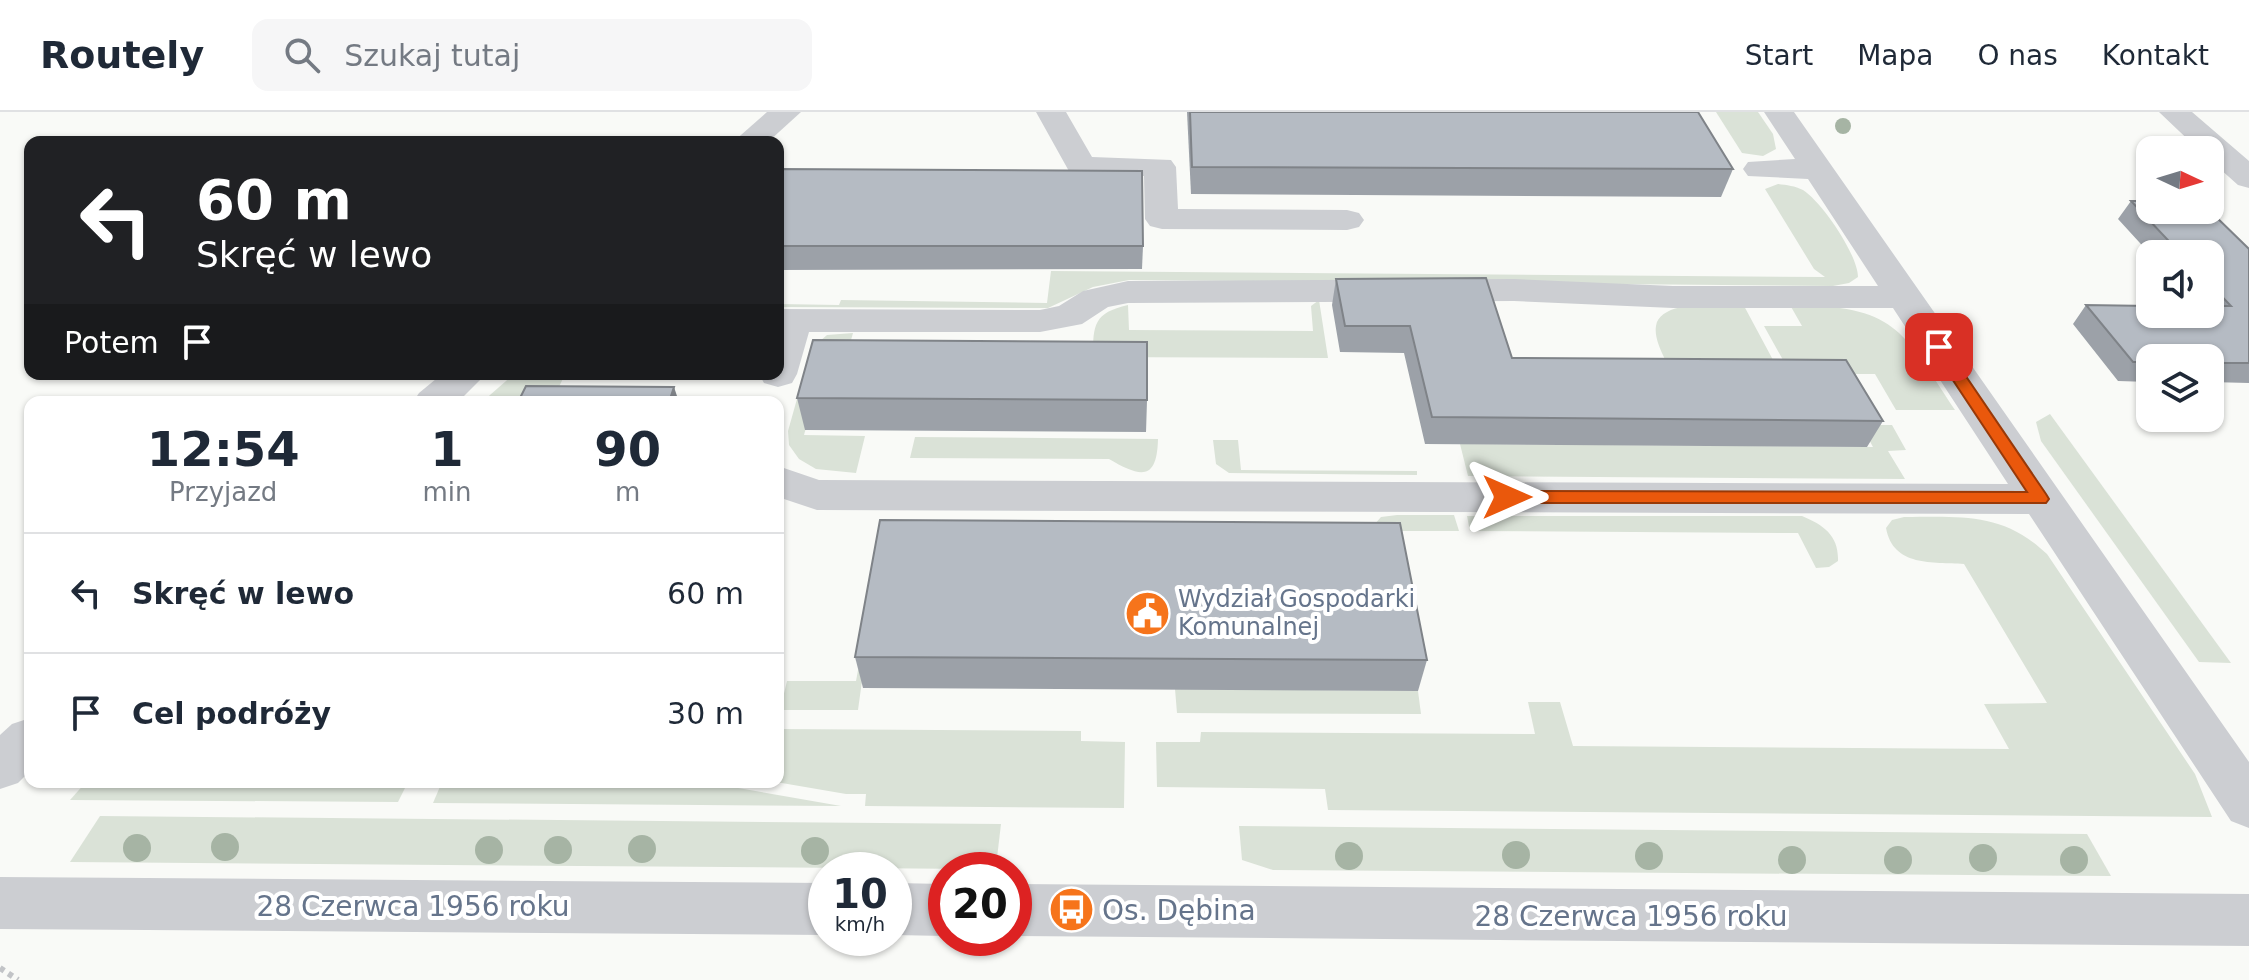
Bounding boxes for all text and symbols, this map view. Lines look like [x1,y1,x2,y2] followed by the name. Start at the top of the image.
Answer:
[252,19,812,91] search box
[40,33,204,77] text: Routely
[280,33,324,77] icon: search
[344,38,520,73] text: Szukaj tutaj
[1745,39,1813,72] text: Start
[1857,39,1933,72] text: Mapa
[1977,39,2058,72] text: O nas
[2102,39,2209,72] text: Kontakt
[2136,136,2224,224] north arrow
[2136,136,2224,432] map controls
[196,167,352,232] text: 60 m
[64,168,168,272] icon: left
[196,234,432,275] text: Skręć w lewo
[2136,240,2224,328] button: sound
[1905,313,1973,381] pin
[175,320,219,364] icon: arrive
[64,325,159,360] text: Potem
[1917,325,1961,369] icon: arrive
[2136,344,2224,432] button: layers
[147,421,300,477] text: 12:54
[430,421,464,477] text: 1
[594,421,661,477] text: 90
[1465,455,1549,539] position arrow
[169,477,277,507] text: Przyjazd
[422,477,472,507] text: min
[615,477,640,507] text: m
[64,571,108,615] icon: left
[132,576,354,611] text: Skręć w lewo
[667,576,744,611] text: 60 m
[1178,585,1415,641] place label: Wydział Gospodarki Komunalnej
[1123,589,1171,637] public building icon: Wydział Gospodarki Komunalnej
[64,691,108,735] icon: arrive
[132,696,331,731] text: Cel podróży
[667,696,744,731] text: 30 m
[928,852,1032,956] speed limit sign: 20
[832,871,888,917] text: 10
[1047,886,1095,934] bus stop icon: Os. Dębina
[256,890,570,923] street label: 28 Czerwca 1956 roku
[1102,894,1256,927] place label: Os. Dębina
[1474,900,1788,933] street label: 28 Czerwca 1956 roku
[835,912,885,936] text: km/h

